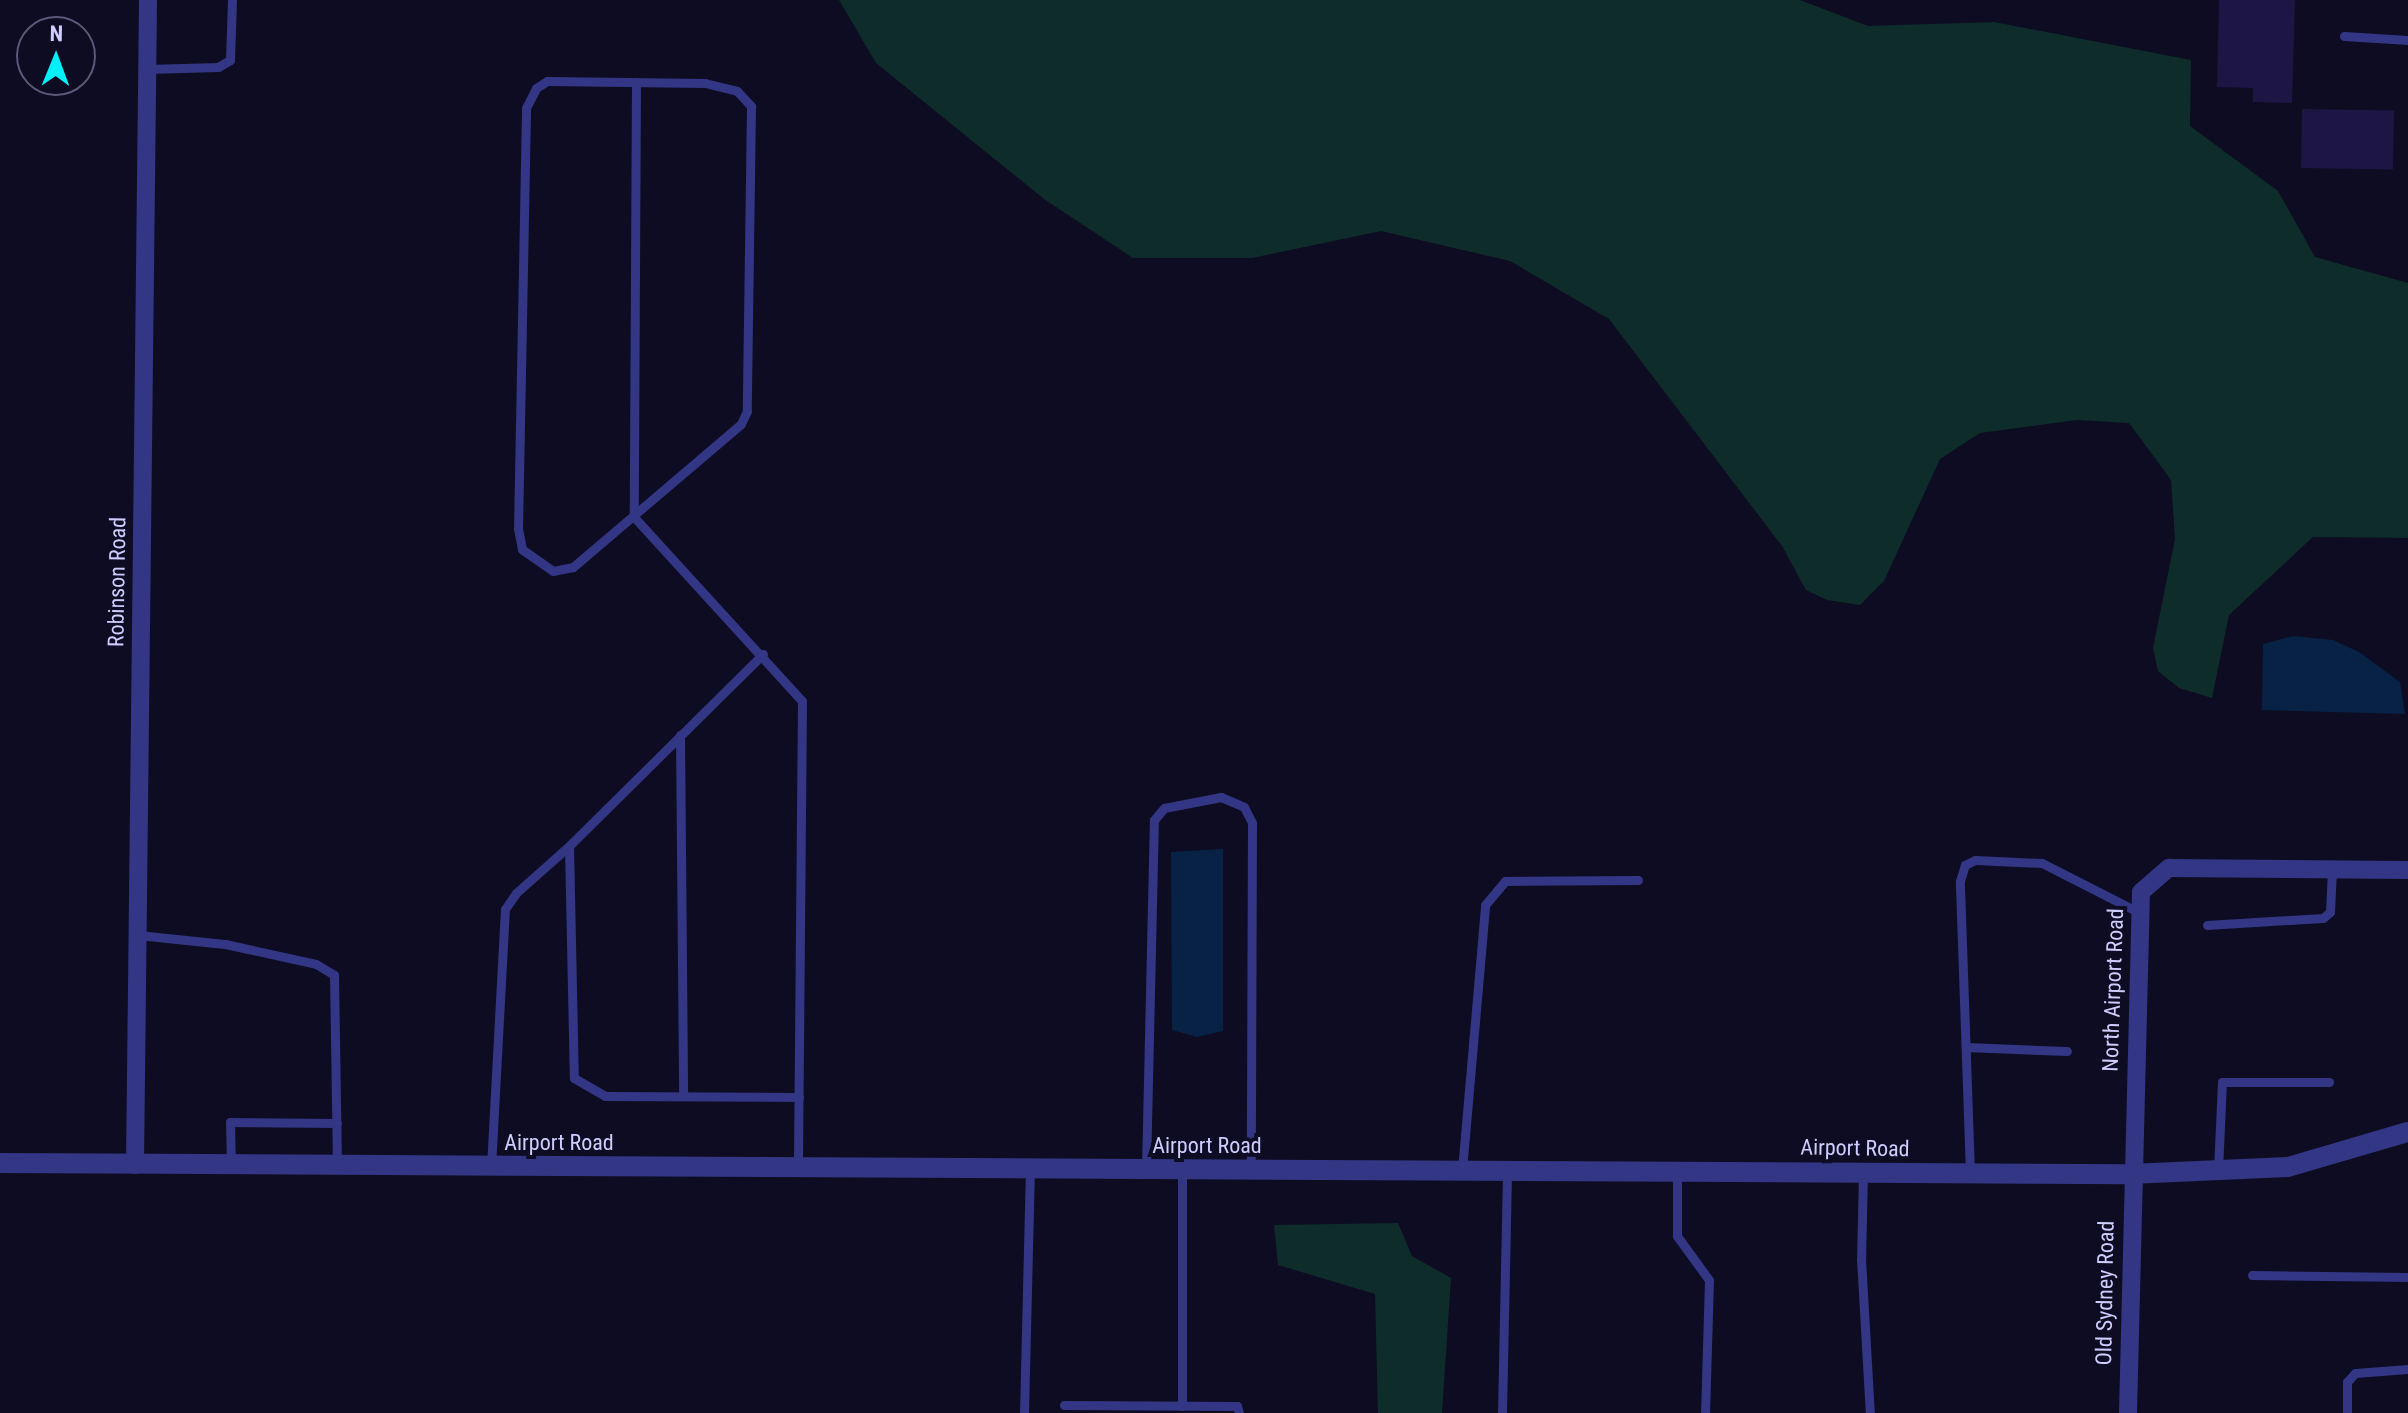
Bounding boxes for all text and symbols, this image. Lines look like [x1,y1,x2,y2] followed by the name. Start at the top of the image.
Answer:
[16,16,96,96] north arrow
[49,21,63,46] text: N
[103,517,131,647] street label: Robinson Road
[2097,908,2129,1072] street label: North Airport Road
[504,1130,614,1156] street label: Airport Road
[1152,1133,1262,1159] street label: Airport Road
[1800,1134,1910,1162] street label: Airport Road
[2091,1220,2119,1366] street label: Old Sydney Road

